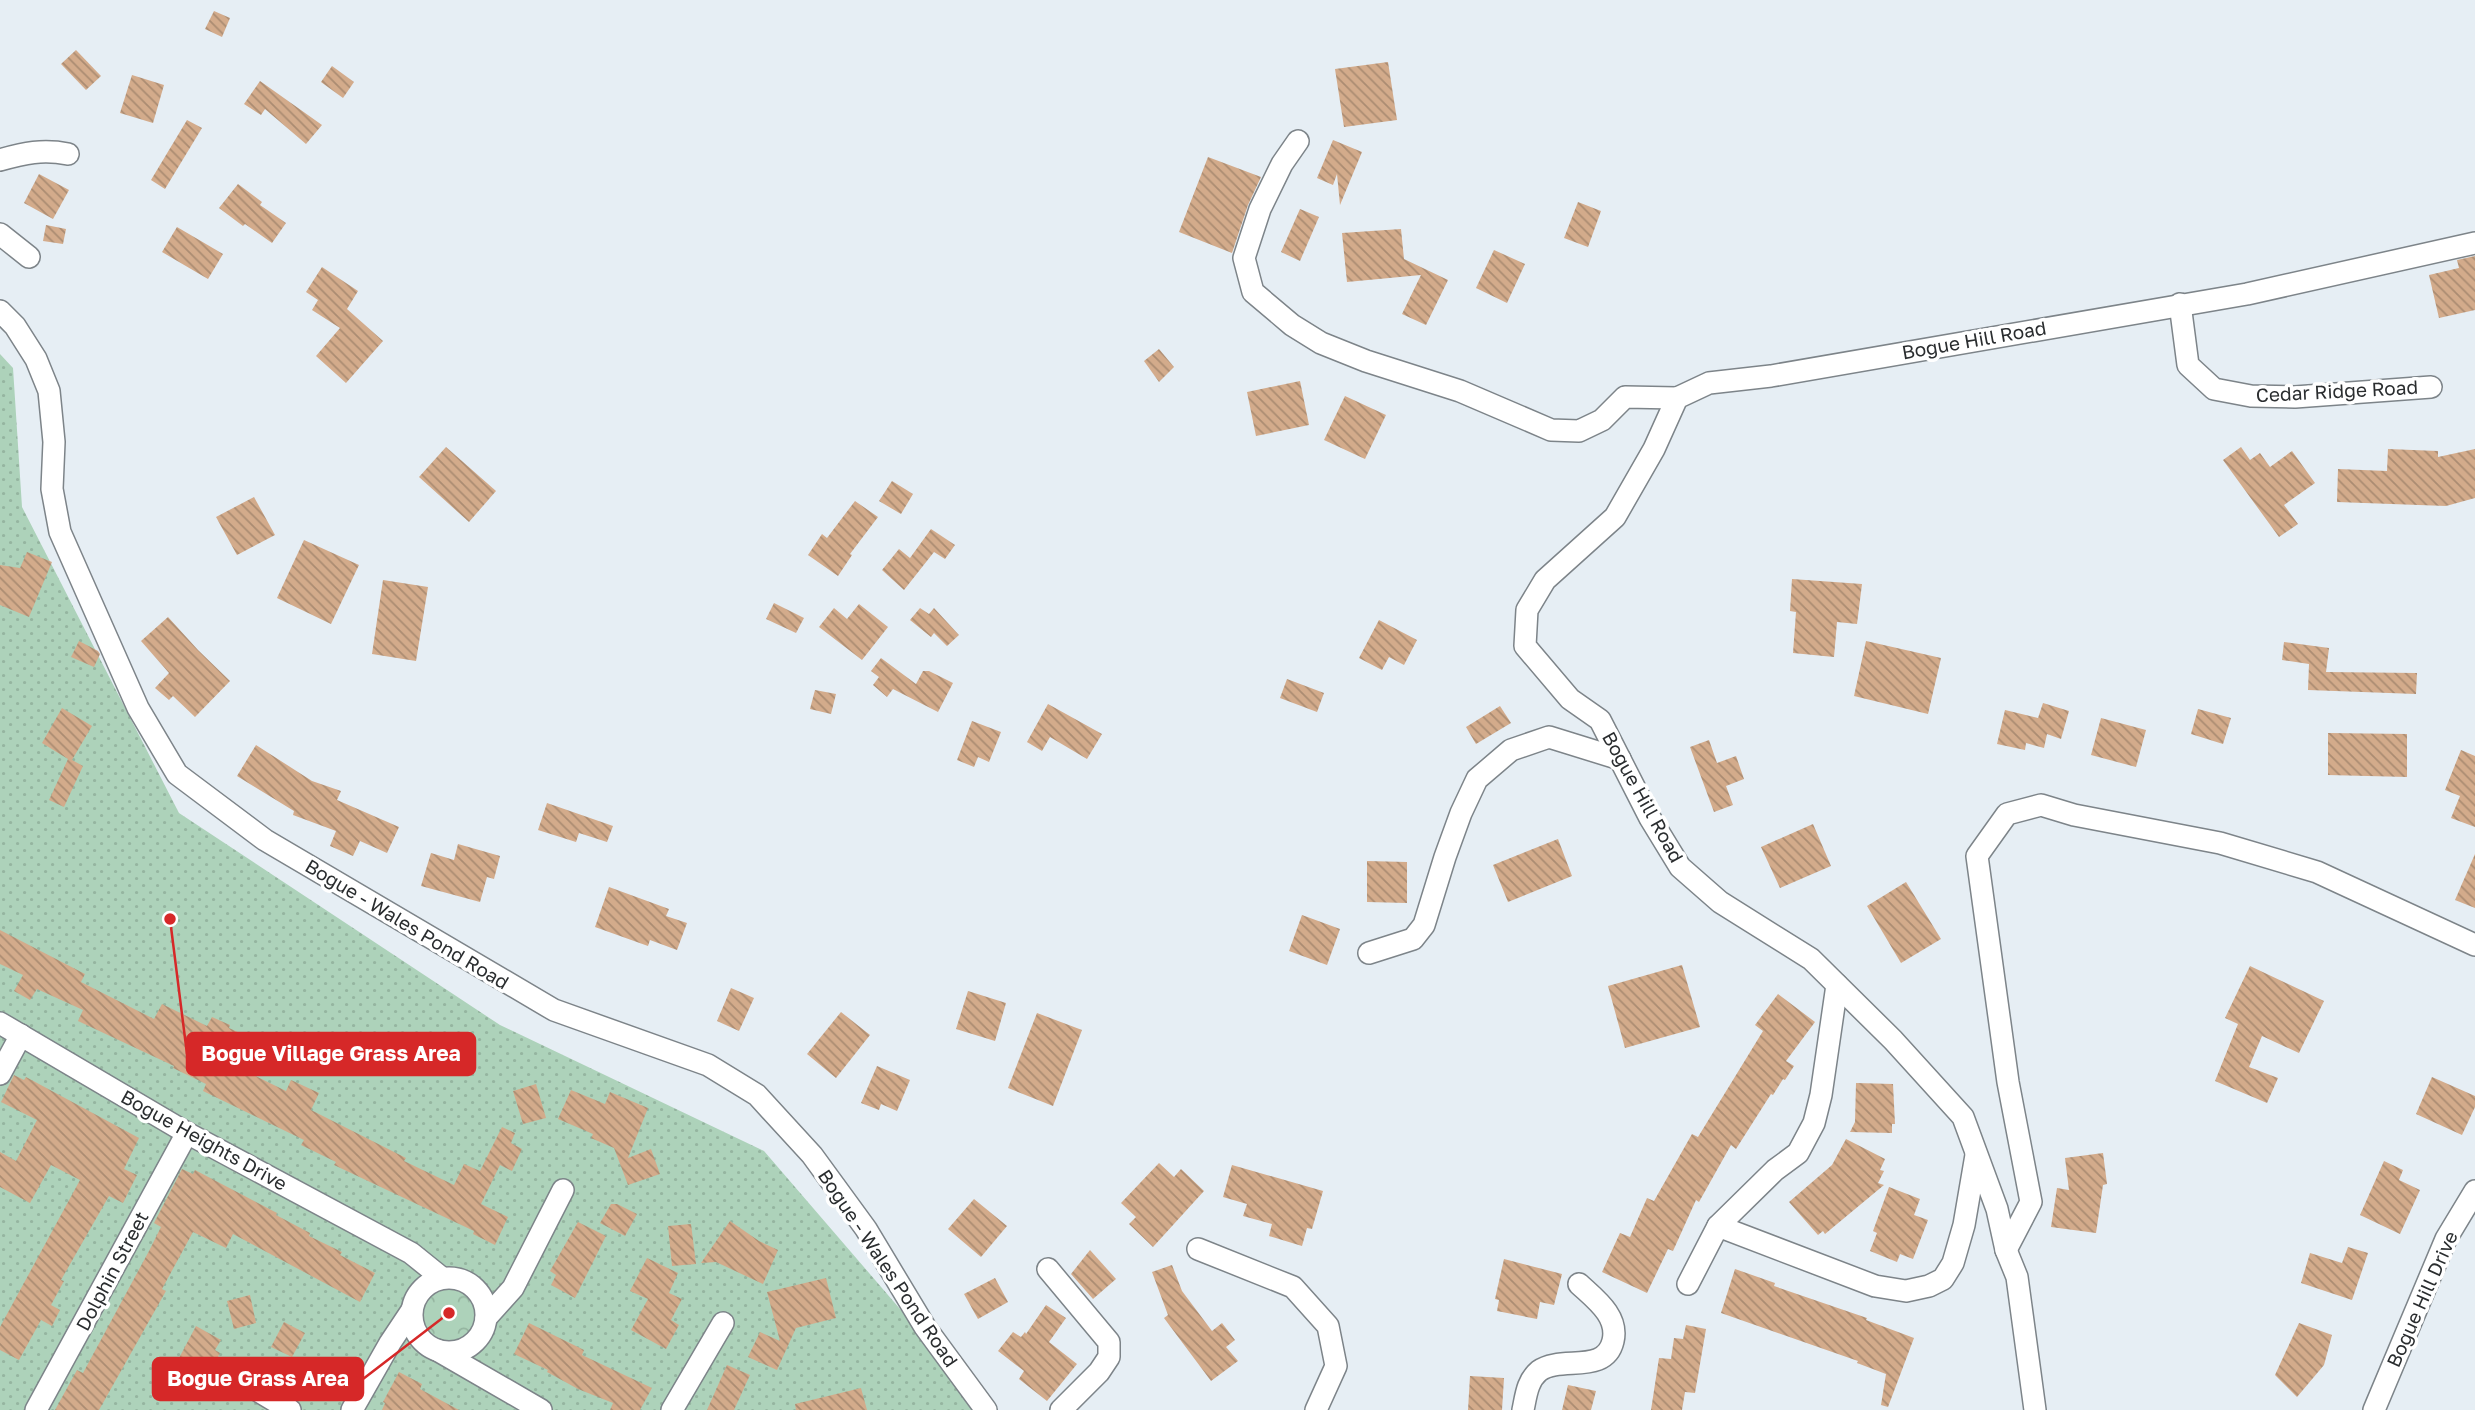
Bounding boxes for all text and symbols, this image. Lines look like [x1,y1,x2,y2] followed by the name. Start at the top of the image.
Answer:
[1900,315,2048,364] street label: Bogue Hill Road
[2255,375,2419,406] street label: Cedar Ridge Road
[1598,727,1689,866] street label: Bogue Hill Road
[301,854,513,994] street label: Bogue - Wales Pond Road
[187,1033,475,1075] callout: Bogue Village Grass Area
[201,1040,461,1066] text: Bogue Village Grass Area
[117,1084,291,1195] street label: Bogue Heights Drive
[814,1165,963,1371] street label: Bogue - Wales Pond Road
[70,1207,153,1334] street label: Dolphin Street
[2381,1227,2462,1370] street label: Bogue Hill Drive
[153,1358,363,1400] callout: Bogue Grass Area
[167,1365,349,1391] text: Bogue Grass Area

